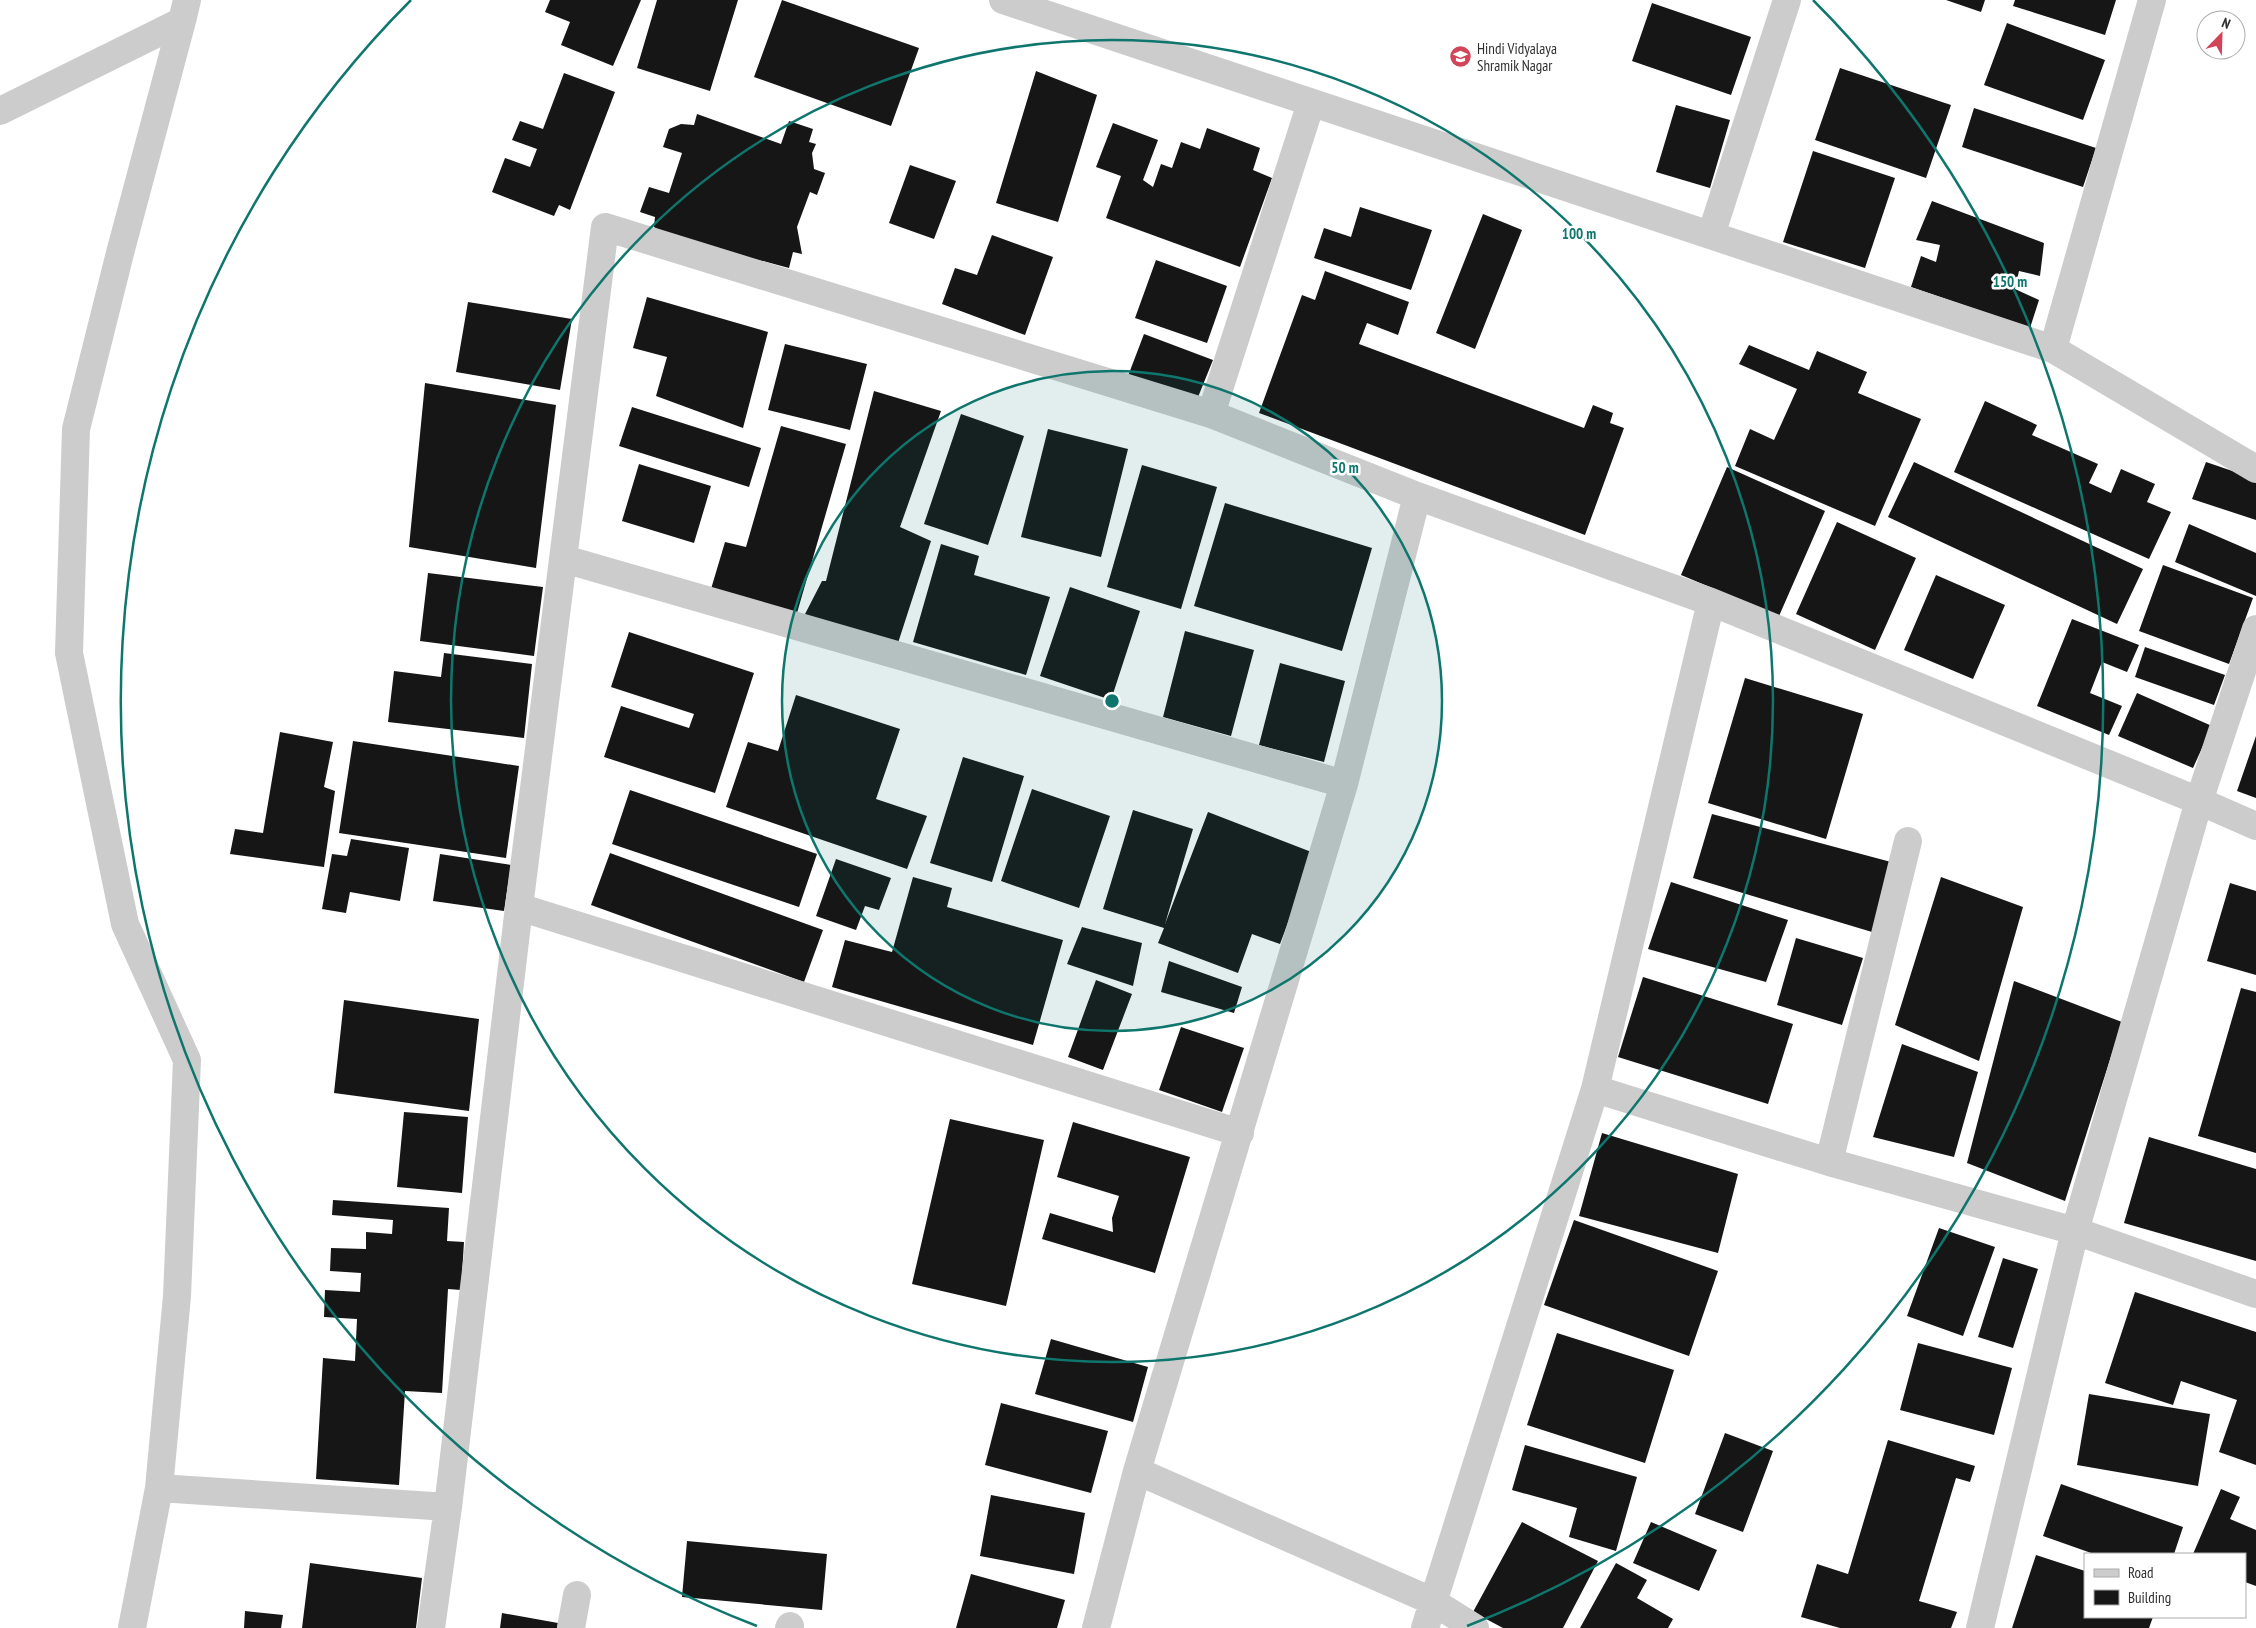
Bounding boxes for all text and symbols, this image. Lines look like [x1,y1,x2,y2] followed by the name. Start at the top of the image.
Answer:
[2196,10,2246,60] north arrow
[2219,13,2233,33] text: N
[1477,39,1557,75] place label: Hindi Vidyalaya Shramik Nagar
[1449,45,1473,69] school or university icon: Hindi Vidyalaya Shramik Nagar
[1562,224,1596,243] text: 100 m
[1993,272,2027,291] text: 150 m
[1331,458,1359,477] text: 50 m
[1103,692,1121,710] centre of rings
[2084,1553,2246,1618] legend
[2128,1563,2154,1582] text: Road
[2128,1588,2171,1607] text: Building

